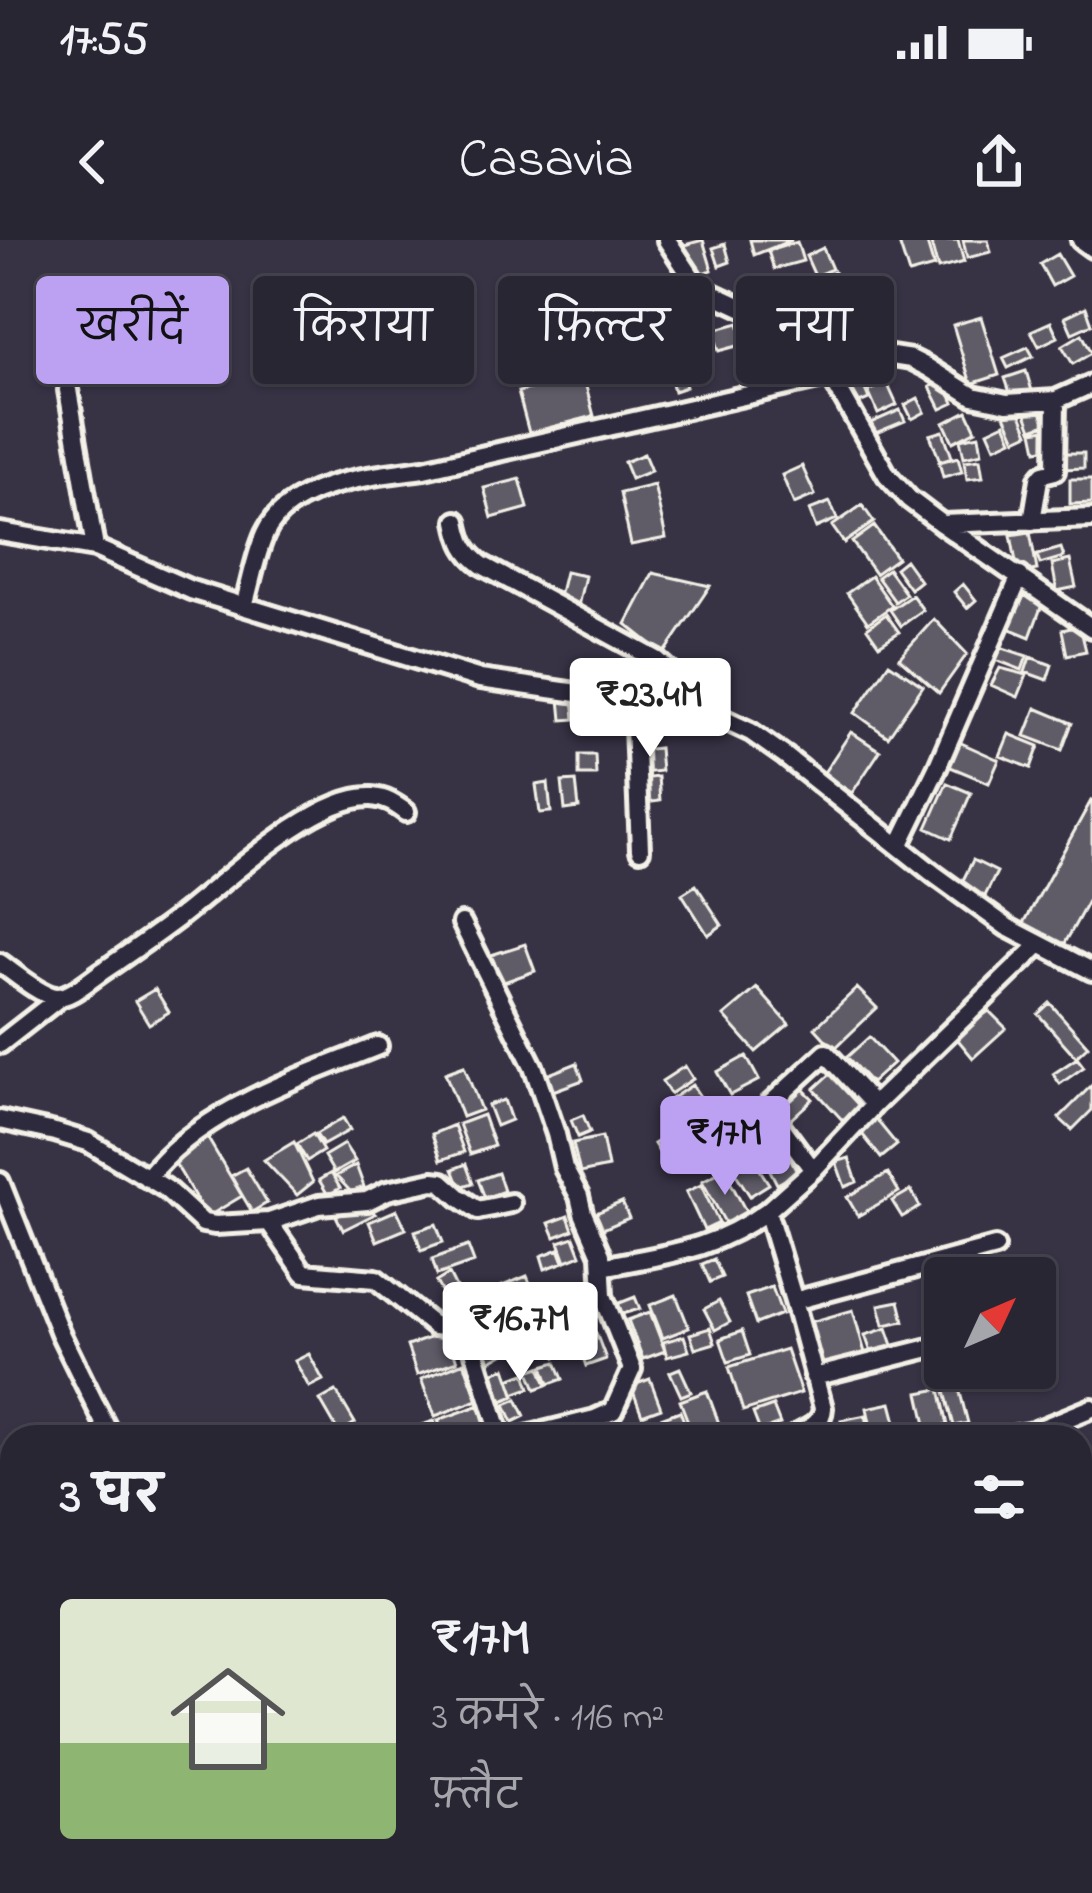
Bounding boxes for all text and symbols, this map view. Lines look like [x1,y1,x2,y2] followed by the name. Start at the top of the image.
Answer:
[60,9,148,75] text: 17:55
[458,123,634,201] text: Casavia
[60,129,126,195] icon: back
[966,129,1032,195] icon: share
[36,276,229,384] chip: खरीदें
[253,276,474,384] chip: किराया
[498,276,712,384] chip: फ़िल्टर
[736,276,894,384] chip: नया
[552,658,748,760] pin: ₹23.4M
[597,668,703,725] text: ₹23.4M
[654,1096,796,1198] pin: ₹17M
[687,1106,763,1163] text: ₹17M
[924,1257,1056,1389] north arrow
[924,1257,1056,1389] map controls
[422,1282,618,1384] pin: ₹16.7M
[470,1292,570,1349] text: ₹16.7M
[60,1461,162,1536] text: 3 घर
[966,1464,1032,1530] icon: filters
[432,1603,531,1678] text: ₹17M
[156,1647,300,1791] icon: home
[432,1690,664,1747] text: 3 कमरे · 116 m²
[432,1769,521,1826] text: फ़्लैट

